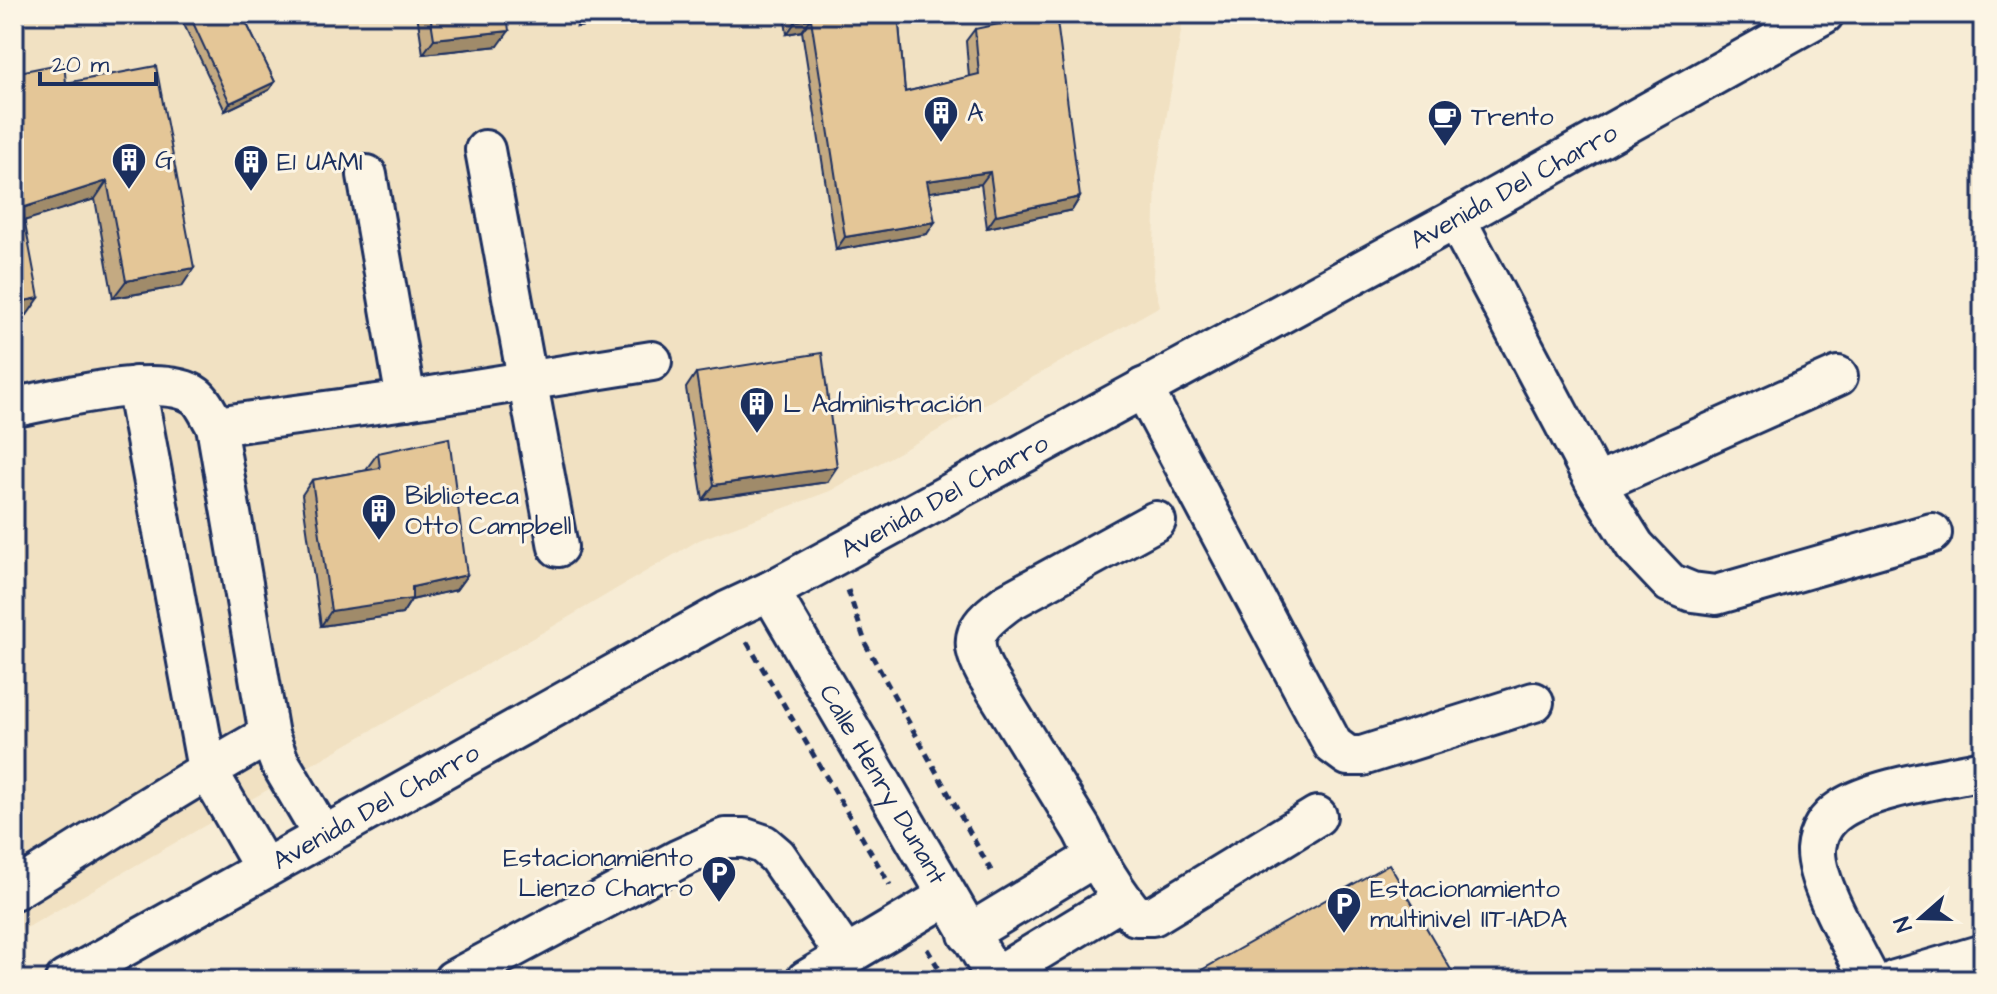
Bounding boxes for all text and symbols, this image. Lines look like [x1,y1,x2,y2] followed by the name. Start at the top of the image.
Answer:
[40,36,156,86] scale bar
[52,48,109,82] text: 20 m
[922,94,960,144] building icon: A
[967,95,984,131] place label: A
[1426,98,1464,148] cafe icon: Trento
[1471,99,1554,135] place label: Trento
[1404,114,1624,258] street label: Avenida Del Charro
[110,141,148,191] building icon: G
[155,142,173,178] place label: G
[232,143,270,193] building icon: E1 UAMI
[277,144,363,180] place label: E1 UAMI
[738,385,776,435] building icon: L Administración
[783,386,982,422] place label: L Administración
[834,425,1055,567] street label: Avenida Del Charro
[405,478,572,544] place label: Biblioteca Otto Campbell
[360,492,398,542] building icon: Biblioteca Otto Campbell
[810,678,956,892] street label: Calle Henry Dunant
[266,734,486,879] street label: Avenida Del Charro
[503,840,693,906] place label: Estacionamiento Lienzo Charro
[700,854,738,904] parking icon: Estacionamiento Lienzo Charro
[1370,871,1568,937] place label: Estacionamiento multinivel IIT-IADA
[1881,878,1961,958] north arrow
[1325,885,1363,935] parking icon: Estacionamiento multinivel IIT-IADA
[1887,912,1921,936] text: N

